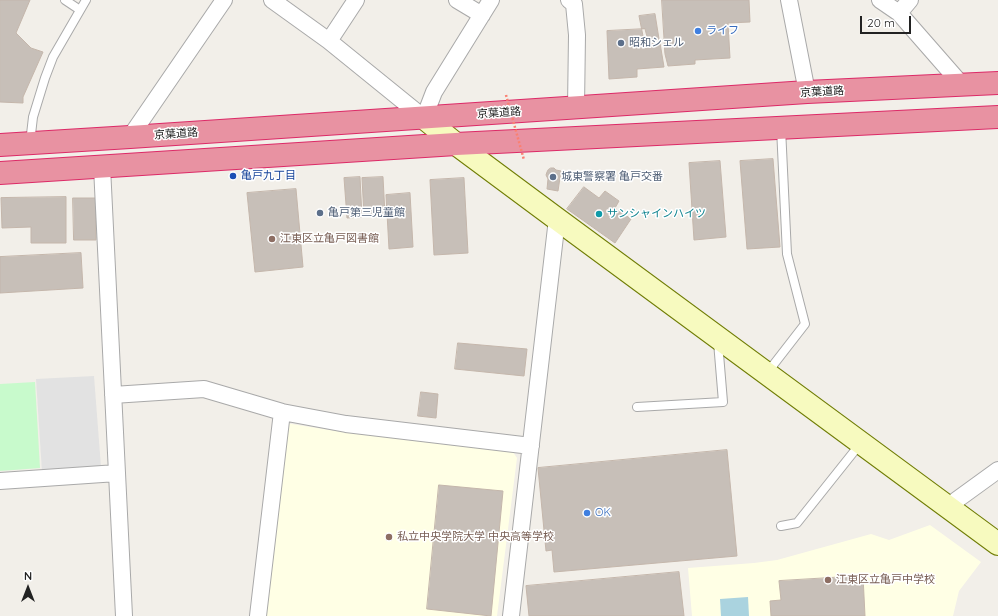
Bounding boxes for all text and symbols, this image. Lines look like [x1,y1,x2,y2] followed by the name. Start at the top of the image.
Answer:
[862,8,913,34] scale bar
[867,15,895,30] text: 20 m
[706,24,739,38] place label: ライフ
[693,26,703,36] marker: ライフ
[629,36,684,50] place label: 昭和シェル
[616,38,626,48] marker: 昭和シェル
[800,84,844,100] street label: 京葉道路
[477,105,521,121] street label: 京葉道路
[154,126,198,142] street label: 京葉道路
[241,169,296,183] place label: 亀戸九丁目
[561,170,663,184] place label: 城東警察署 亀戸交番
[228,171,238,181] marker: 亀戸九丁目
[548,172,558,182] marker: 城東警察署 亀戸交番
[328,206,405,220] place label: 亀戸第三児童館
[607,207,706,221] place label: サンシャインハイツ
[315,208,325,218] marker: 亀戸第三児童館
[594,209,604,219] marker: サンシャインハイツ
[280,232,379,246] place label: 江東区立亀戸図書館
[267,234,277,244] marker: 江東区立亀戸図書館
[595,506,611,520] place label: OK
[582,508,592,518] marker: OK
[397,530,554,544] place label: 私立中央学院大学 中央高等学校
[384,532,394,542] marker: 私立中央学院大学 中央高等学校
[8,568,48,608] north arrow
[24,569,32,583] text: N
[836,573,935,587] place label: 江東区立亀戸中学校
[823,575,833,585] marker: 江東区立亀戸中学校

